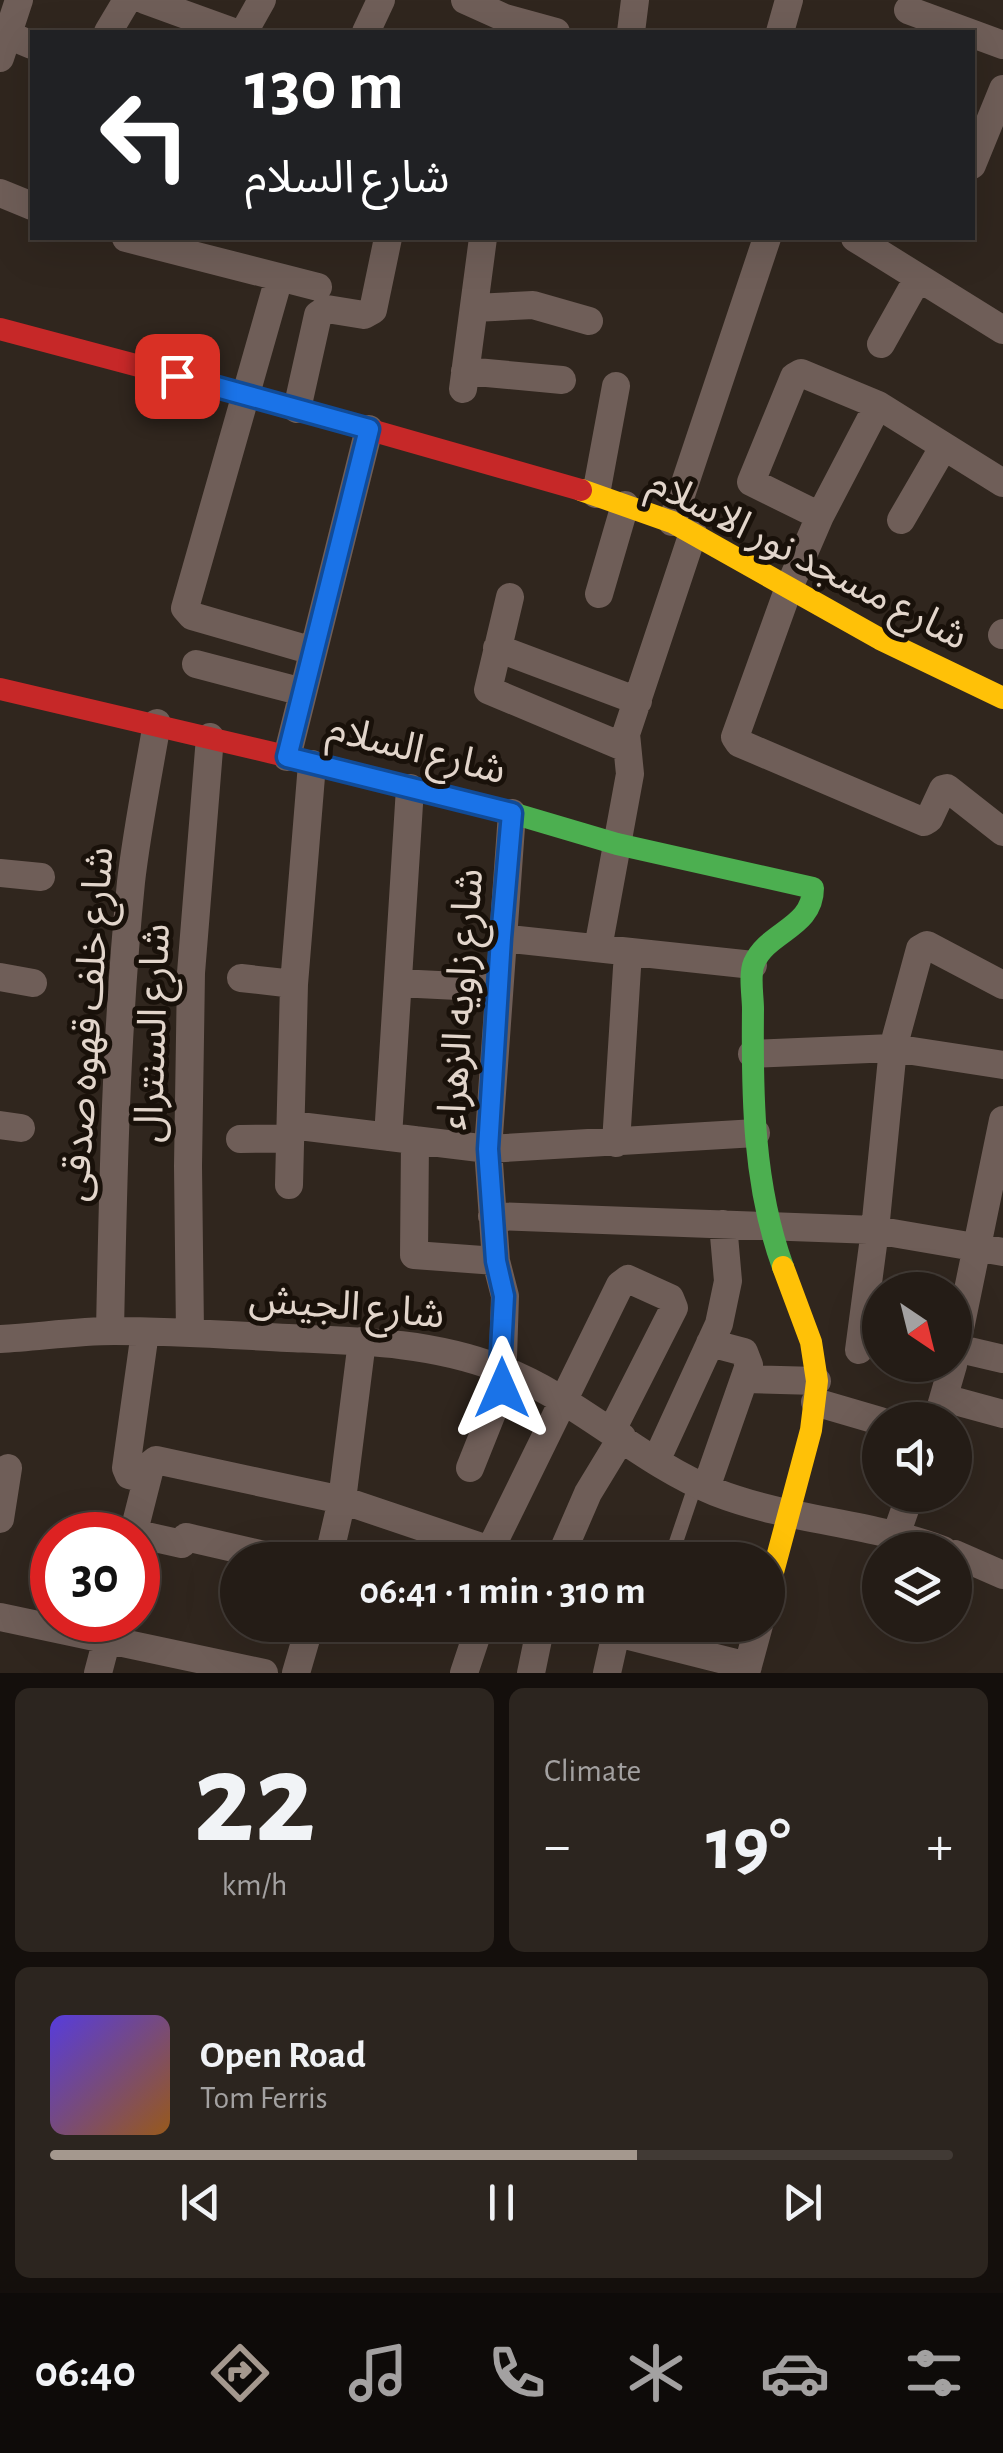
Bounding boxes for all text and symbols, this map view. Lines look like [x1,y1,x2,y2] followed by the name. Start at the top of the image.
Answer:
[245,52,404,122] text: 130 m
[80,70,210,200] icon: left
[245,156,450,201] text: شارع السلام
[135,334,220,419] pin
[150,349,205,404] icon: arrive
[639,462,974,664] street label: شارع مسجد نور الاسلام
[322,709,510,799] street label: شارع السلام
[56,846,128,1203] street label: شارع خلف قهوه صدقى
[432,867,498,1132] street label: شارع زاويه الزهراء
[129,923,185,1144] street label: شارع السنترال
[862,1272,972,1382] north arrow
[862,1272,972,1642] map controls
[247,1279,446,1343] street label: شارع الجيش
[450,1336,554,1440] position arrow
[862,1402,972,1512] button: sound
[30,1512,160,1642] speed limit sign: 30
[862,1532,972,1642] button: layers
[359,1573,646,1611] text: 06:41 · 1 min · 310 m
[193,1736,316,1866] text: 22
[544,1755,641,1787] text: Climate
[706,1808,791,1883] text: 19°
[544,1819,570,1874] text: −
[927,1819,953,1874] text: +
[221,1869,288,1901] text: km/h
[200,2037,366,2075] text: Open Road
[200,2082,328,2114] text: Tom Ferris
[173,2175,228,2230] icon: previous
[474,2175,529,2230] icon: pause
[775,2175,830,2230] icon: next
[205,2338,275,2408] icon: directions
[343,2338,413,2408] icon: music
[482,2338,552,2408] icon: phone
[621,2338,691,2408] icon: climate
[760,2338,830,2408] icon: car
[899,2338,969,2408] icon: filters
[34,2350,136,2395] text: 06:40

